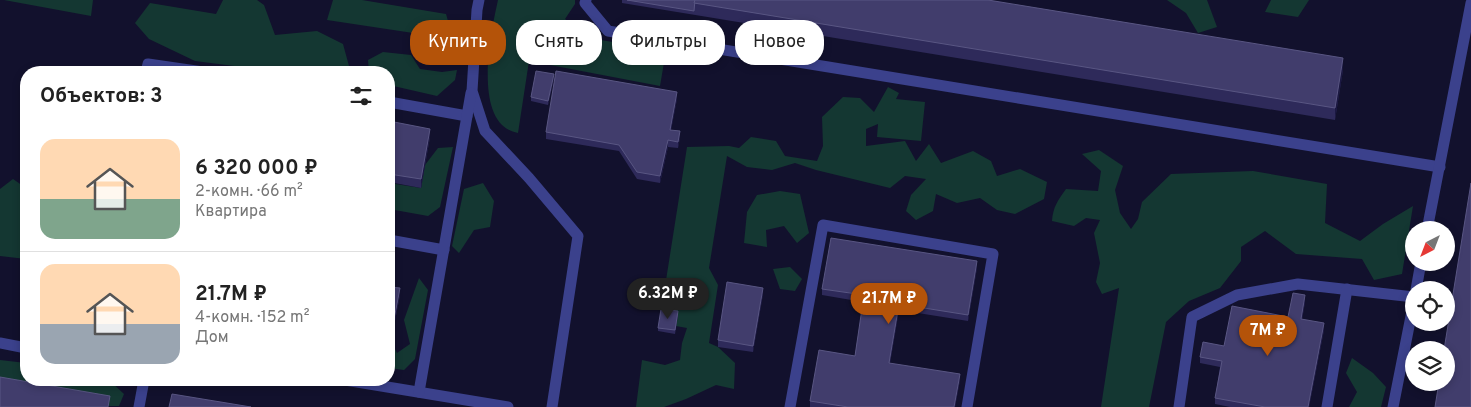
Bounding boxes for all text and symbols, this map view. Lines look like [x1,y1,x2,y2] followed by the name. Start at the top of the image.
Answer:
[410,20,506,65] chip: Купить
[516,20,602,65] chip: Снять
[612,20,725,65] chip: Фильтры
[735,20,824,65] chip: Новое
[347,82,375,110] icon: filters
[40,83,163,110] text: Объектов: 3
[195,155,318,182] text: 6 320 000 ₽
[80,159,140,219] icon: home
[195,182,303,202] text: 2-комн. · 66 m²
[195,202,267,222] text: Квартира
[1405,221,1455,271] north arrow
[1405,221,1455,391] map controls
[622,278,714,320] pin: 6.32M ₽
[195,281,267,308] text: 21.7M ₽
[1405,281,1455,331] button: locate
[843,282,935,325] pin: 21.7M ₽
[80,284,140,344] icon: home
[638,284,698,304] text: 6.32M ₽
[862,289,916,309] text: 21.7M ₽
[195,308,309,328] text: 4-комн. · 152 m²
[1238,314,1298,357] pin: 7M ₽
[1250,321,1286,341] text: 7M ₽
[195,328,229,348] text: Дом
[1405,341,1455,391] button: layers

